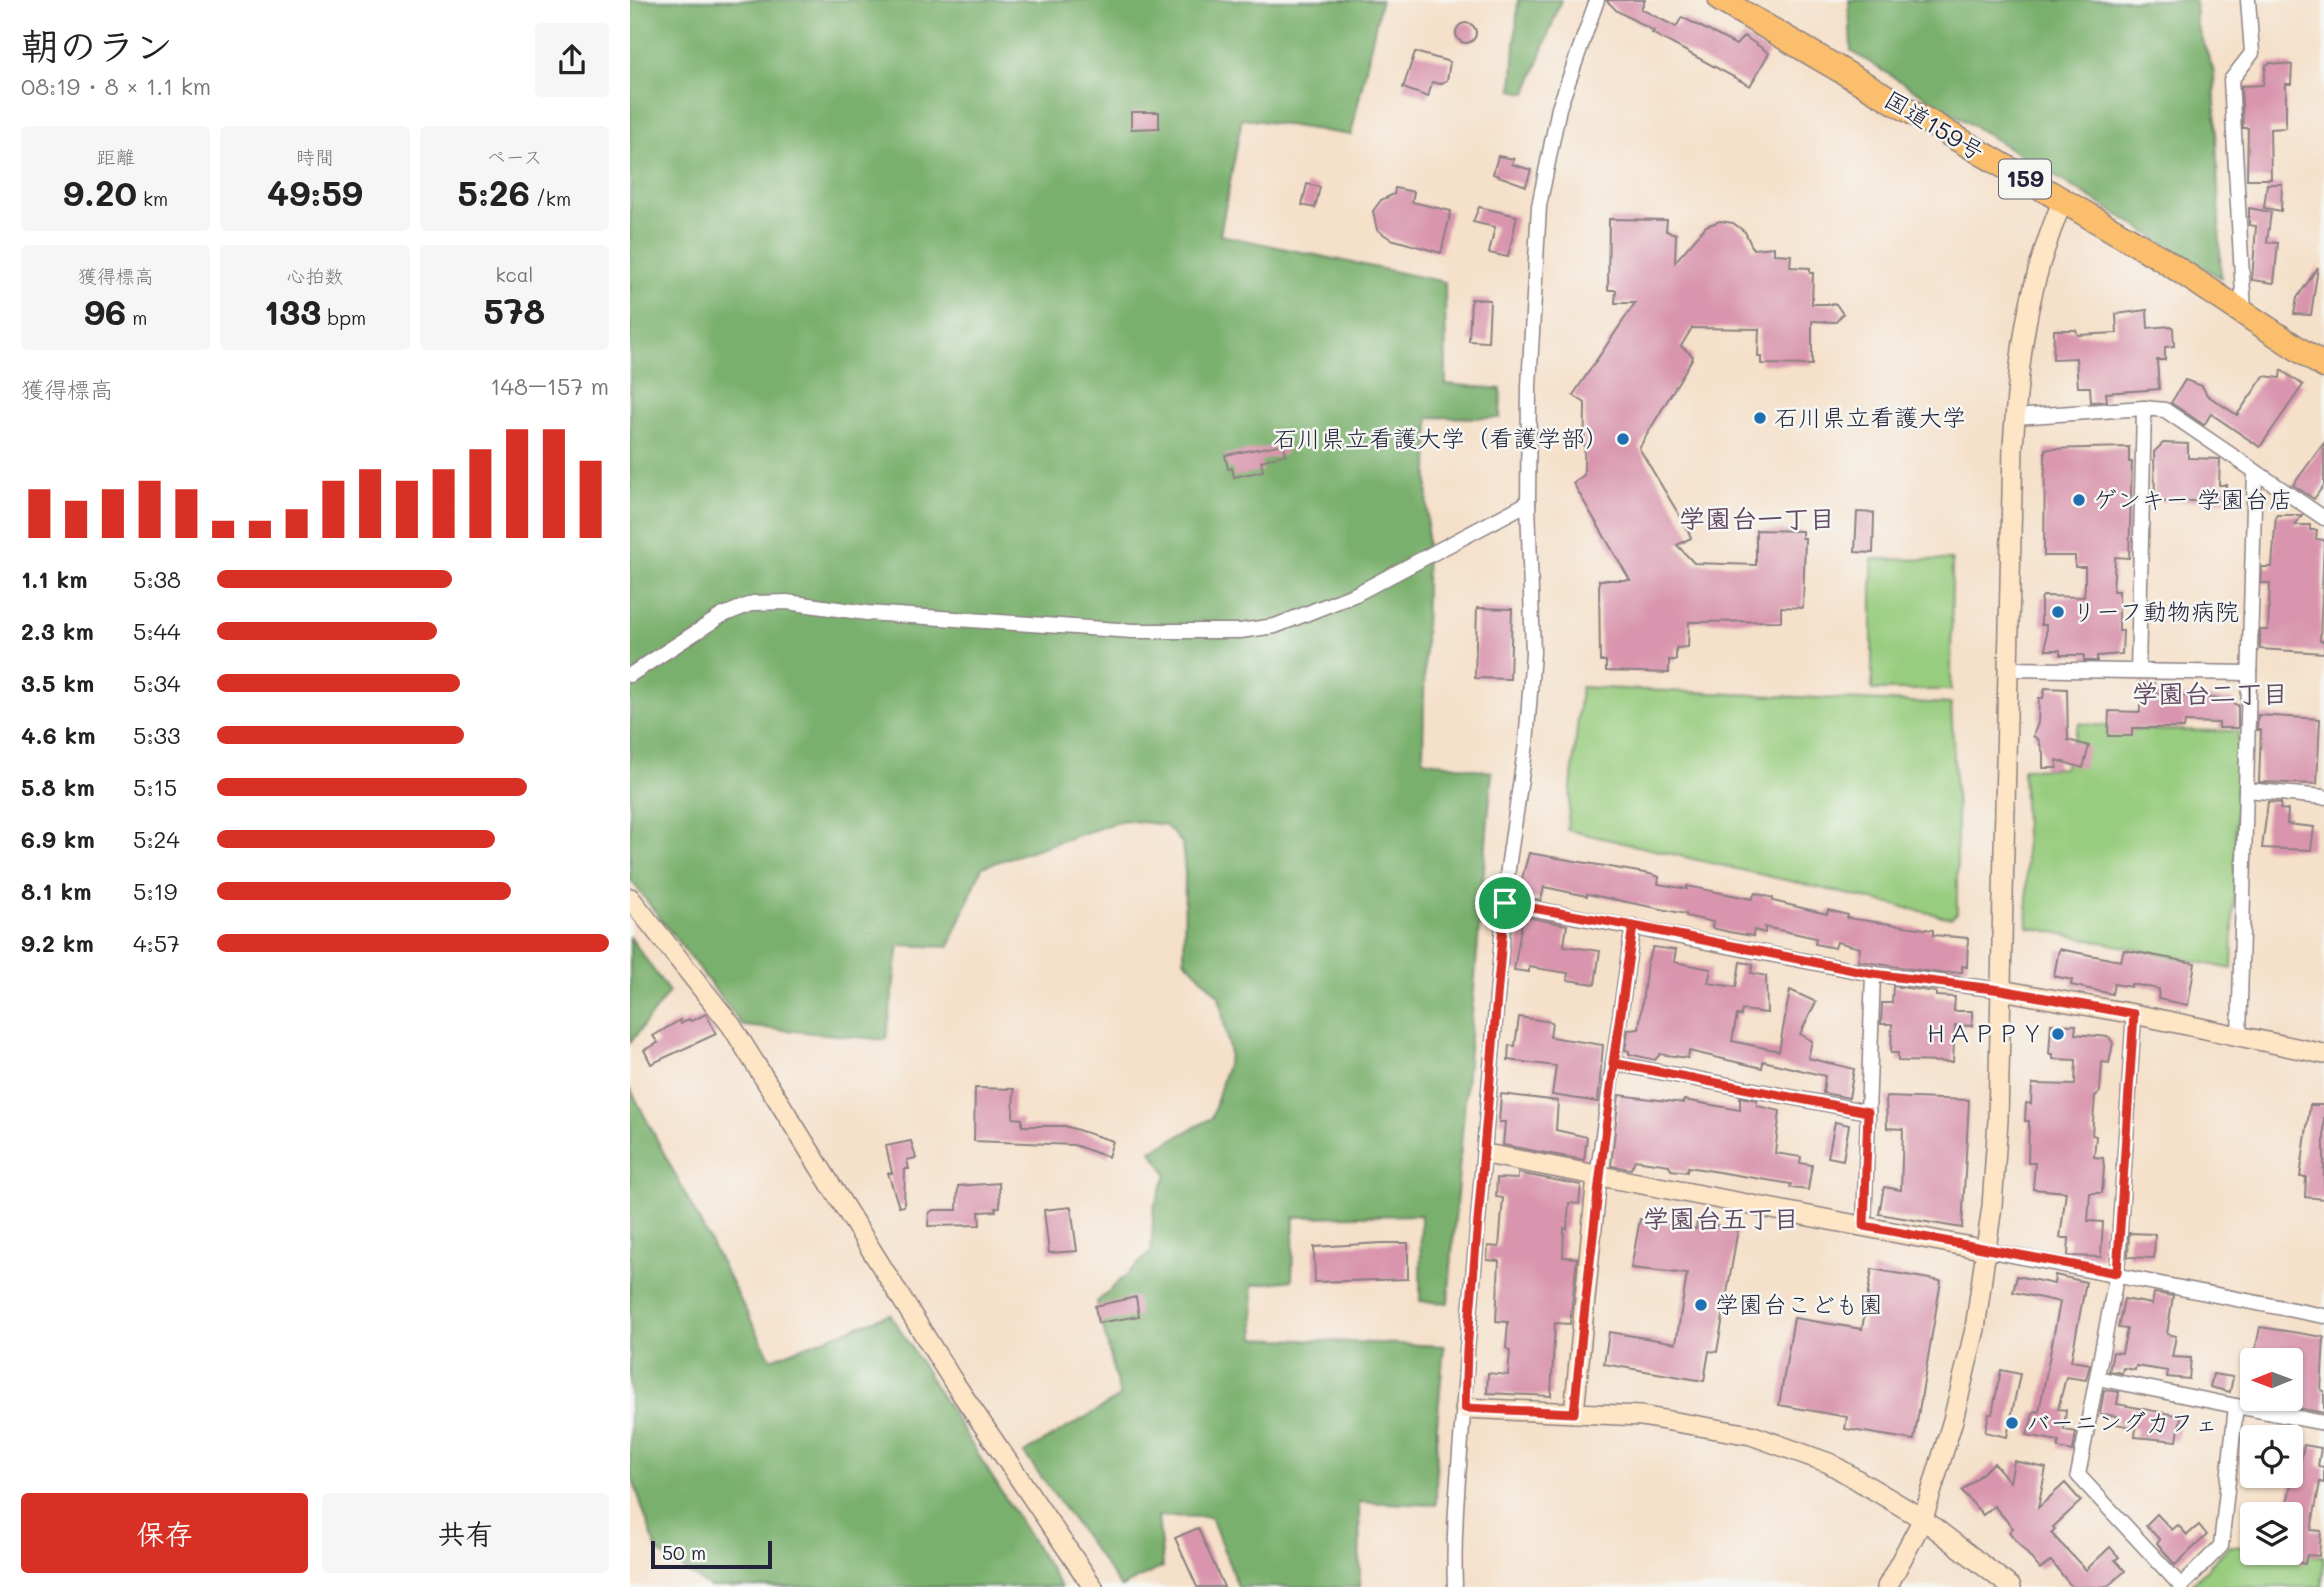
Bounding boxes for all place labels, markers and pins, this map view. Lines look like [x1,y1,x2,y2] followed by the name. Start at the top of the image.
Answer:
[1774,401,1966,432] place label: 石川県立看護大学
[1752,410,1768,426] marker: 石川県立看護大学
[1273,422,1609,453] place label: 石川県立看護大学（看護学部）
[1615,431,1631,447] marker: 石川県立看護大学（看護学部）
[2093,483,2293,514] place label: ゲンキー 学園台店
[2071,492,2087,508] marker: ゲンキー 学園台店
[2072,595,2239,626] place label: リーフ動物病院
[2050,604,2066,620] marker: リーフ動物病院
[1475,873,1535,933] pin
[1924,1017,2044,1048] place label: ＨＡＰＰＹ
[2050,1026,2066,1042] marker: ＨＡＰＰＹ
[1715,1288,1883,1319] place label: 学園台こども園
[1693,1297,1709,1313] marker: 学園台こども園
[2026,1406,2218,1437] place label: バーニングカフェ
[2004,1415,2020,1431] marker: バーニングカフェ

